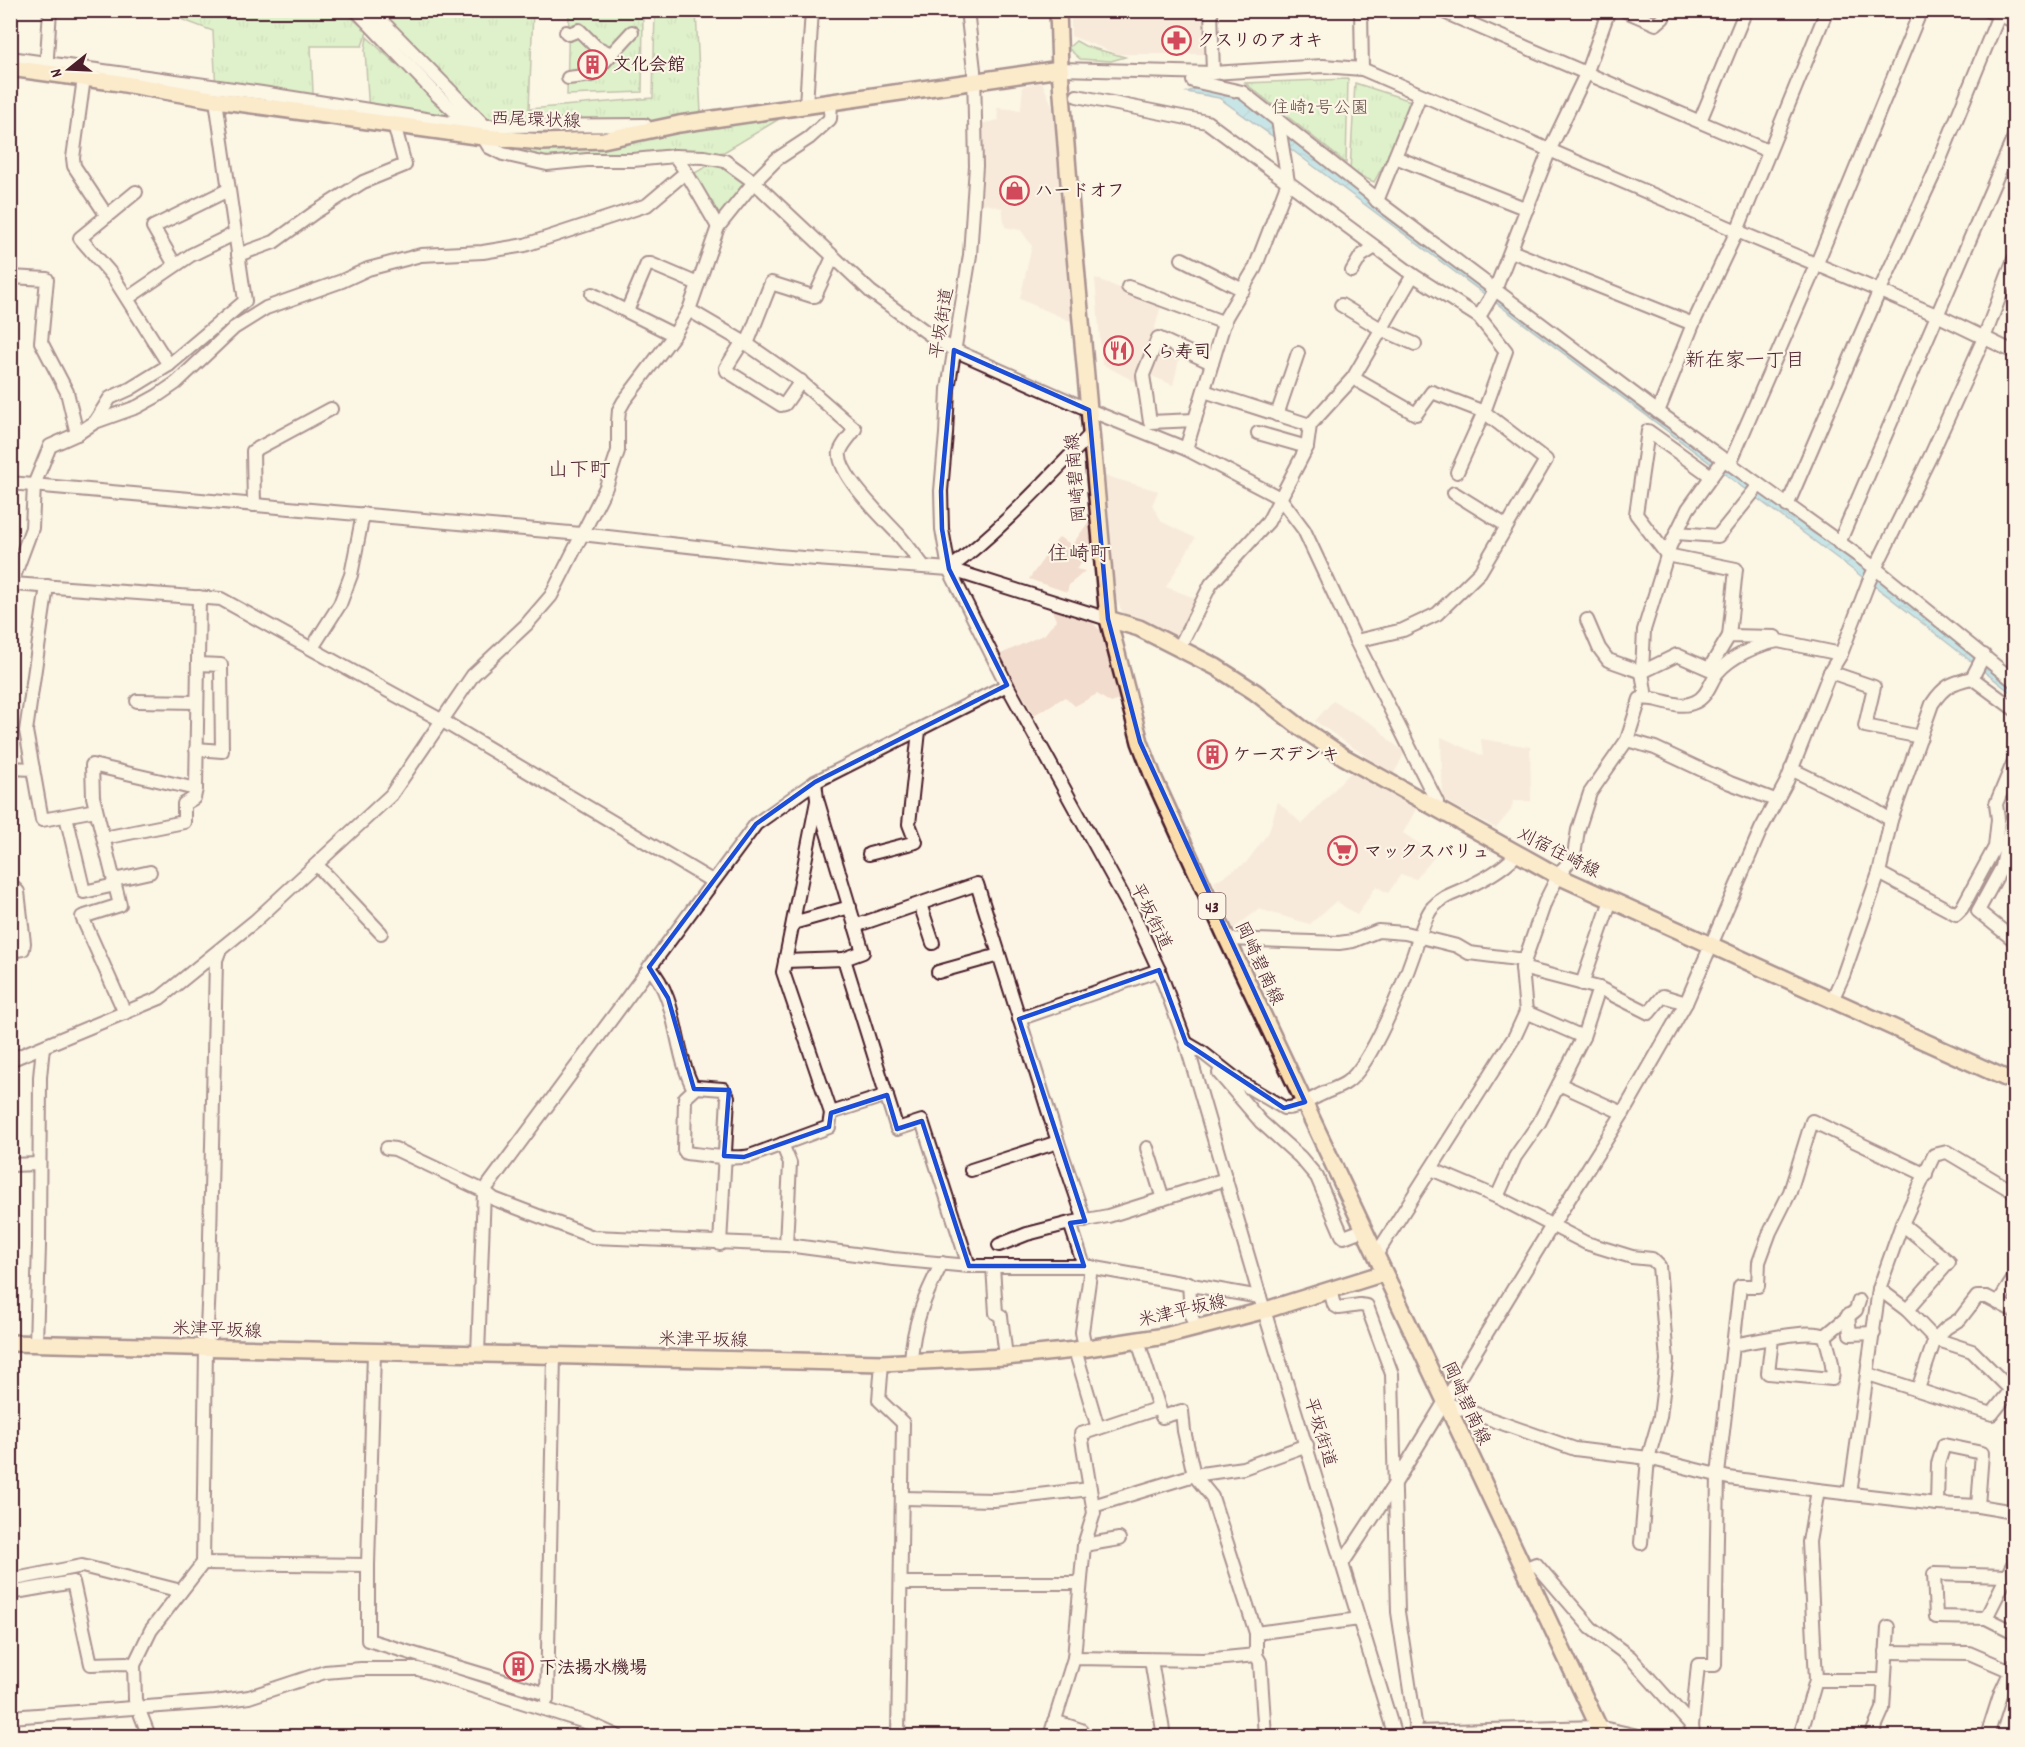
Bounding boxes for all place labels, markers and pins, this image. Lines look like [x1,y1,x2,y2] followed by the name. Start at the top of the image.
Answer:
[1160,24,1192,56] pharmacy icon: クスリのアオキ
[1197,30,1323,55] place label: クスリのアオキ
[576,48,608,80] building icon: 文化会館
[613,54,685,79] place label: 文化会館
[998,174,1030,206] shop icon: ハードオフ
[1035,180,1125,205] place label: ハードオフ
[1102,335,1134,367] restaurant icon: くら寿司
[1139,341,1211,366] place label: くら寿司
[1196,738,1228,770] building icon: ケーズデンキ
[1233,744,1340,769] place label: ケーズデンキ
[1327,835,1359,867] supermarket icon: マックスバリュ
[1364,841,1490,866] place label: マックスバリュ
[502,1651,534,1683] building icon: 下法揚水機場
[539,1657,647,1682] place label: 下法揚水機場

